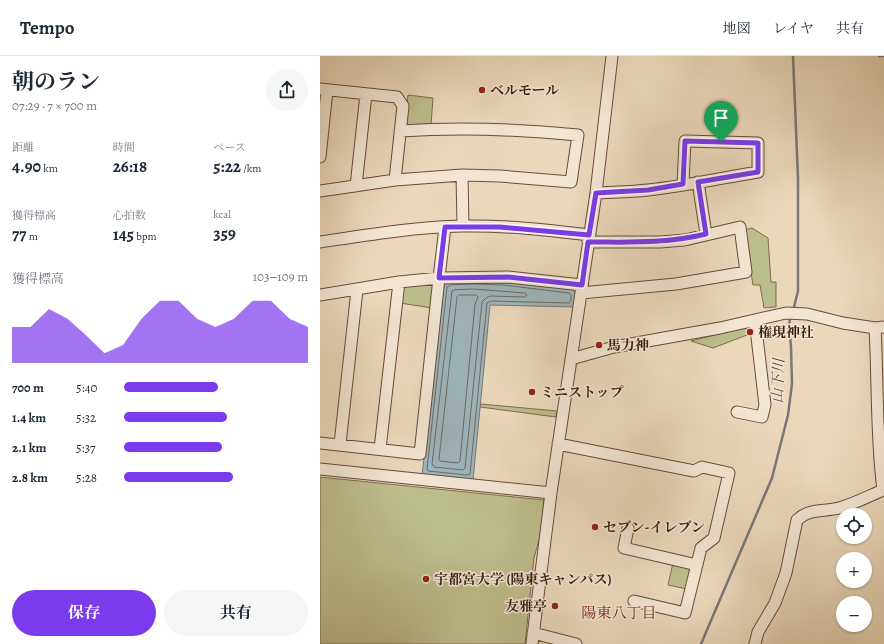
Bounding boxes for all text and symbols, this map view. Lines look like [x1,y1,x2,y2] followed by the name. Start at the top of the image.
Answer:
[20,15,75,41] text: Tempo
[723,19,751,38] text: 地図
[773,19,814,38] text: レイヤ
[836,19,864,38] text: 共有
[12,67,100,97] text: 朝のラン
[266,69,308,111] button: share
[490,81,559,100] place label: ベルモール
[477,85,487,95] marker: ベルモール
[12,97,97,114] text: 07:29 · 7 × 700 m
[704,101,738,142] pin
[710,107,732,129] icon: arrive
[12,140,34,155] text: 距離
[113,140,135,155] text: 時間
[213,140,246,155] text: ペース
[12,155,41,178] text: 4.90
[113,155,147,178] text: 26:18
[213,155,241,178] text: 5:22
[41,161,58,176] text: km
[241,161,261,176] text: /km
[213,207,231,222] text: kcal
[12,208,56,223] text: 獲得標高
[113,208,146,223] text: 心拍数
[213,222,236,245] text: 359
[12,223,27,246] text: 77
[113,223,134,246] text: 145
[27,229,38,244] text: m
[134,229,157,244] text: bpm
[253,268,308,285] text: 103–109 m
[12,270,64,287] text: 獲得標高
[758,323,814,342] place label: 権現神社
[745,327,755,337] marker: 権現神社
[607,336,649,355] place label: 馬力神
[594,340,604,350] marker: 馬力神
[767,356,789,404] water label: 山下川
[12,379,44,396] text: 700 m
[76,379,98,396] text: 5:40
[540,383,624,402] place label: ミニストップ
[527,387,537,397] marker: ミニストップ
[12,409,46,426] text: 1.4 km
[76,409,96,426] text: 5:32
[12,439,46,456] text: 2.1 km
[76,439,96,456] text: 5:37
[12,469,48,486] text: 2.8 km
[76,469,97,486] text: 5:28
[836,508,872,632] map controls
[836,508,872,544] button: locate
[603,518,705,537] place label: セブン-イレブン
[590,522,600,532] marker: セブン-イレブン
[836,552,872,588] button: +
[434,570,612,589] place label: 宇都宮大学 (陽東キャンパス)
[421,574,431,584] marker: 宇都宮大学 (陽東キャンパス)
[12,590,156,636] button: 保存
[164,590,308,636] button: 共有
[836,596,872,632] button: −
[505,597,547,616] place label: 友雅亭
[550,601,560,611] marker: 友雅亭
[581,603,657,623] district label: 陽東八丁目

